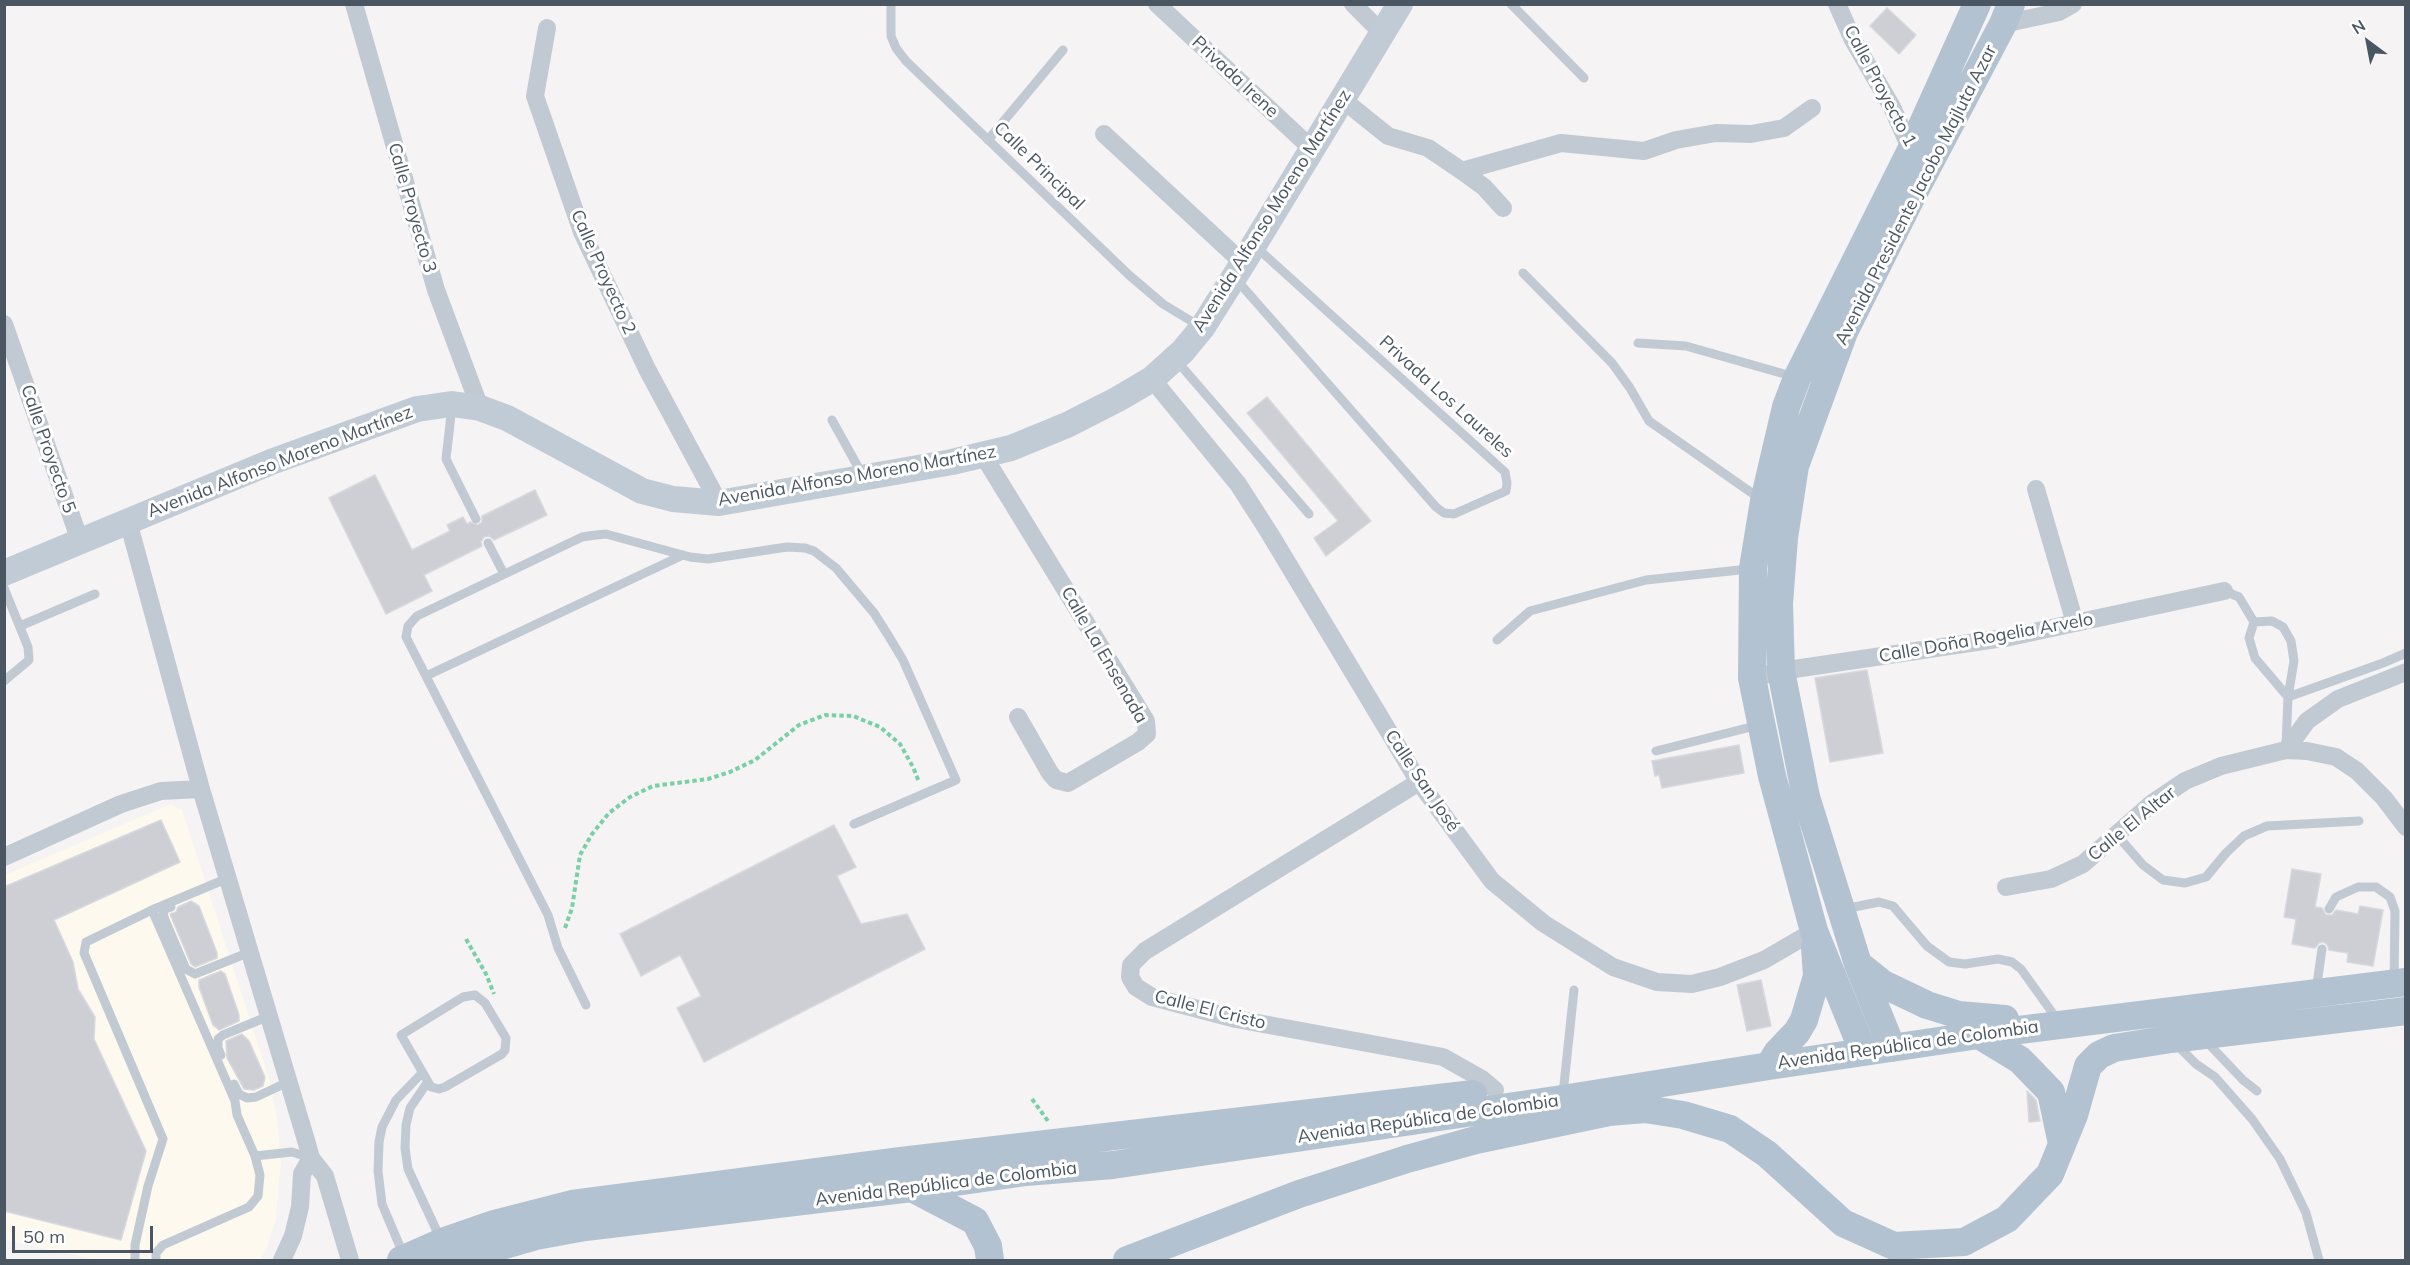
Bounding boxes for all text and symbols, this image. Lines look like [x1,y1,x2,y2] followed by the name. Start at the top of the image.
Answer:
[2338,12,2398,72] north arrow
[2348,15,2369,38] text: N
[1839,22,1921,150] street label: Calle Proyecto 1
[1187,32,1283,122] street label: Privada Irene
[1831,41,2001,349] street label: Avenida Presidente Jacobo Majluta Azar
[1188,86,1356,336] street label: Avenida Alfonso Moreno Martínez
[989,117,1089,215] street label: Calle Principal
[383,141,441,275] street label: Calle Proyecto 3
[566,206,640,338] street label: Calle Proyecto 2
[1375,331,1517,463] street label: Privada Los Laureles
[16,382,80,516] street label: Calle Proyecto 5
[144,401,416,523] street label: Avenida Alfonso Moreno Martínez
[716,441,998,511] street label: Avenida Alfonso Moreno Martínez
[1056,583,1152,727] street label: Calle La Ensenada
[1877,609,2095,667] street label: Calle Doña Rogelia Arvelo
[1380,726,1464,836] street label: Calle San José
[2084,782,2180,866] street label: Calle El Altar
[1152,986,1268,1034] street label: Calle El Cristo
[1776,1016,2040,1074] street label: Avenida República de Colombia
[1296,1090,1560,1148] street label: Avenida República de Colombia
[814,1157,1078,1211] street label: Avenida República de Colombia
[15,1214,156,1252] scale bar
[23,1225,65,1248] text: 50 m

